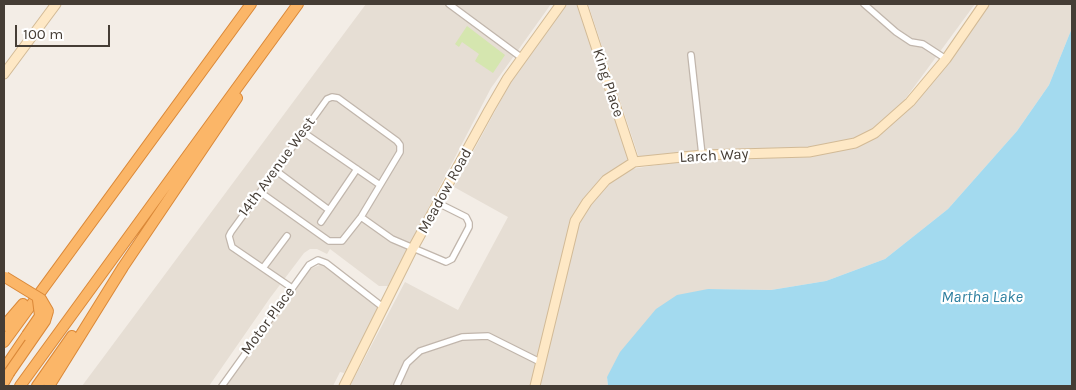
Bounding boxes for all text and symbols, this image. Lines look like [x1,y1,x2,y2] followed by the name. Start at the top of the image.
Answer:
[18,15,112,47] scale bar
[23,25,63,43] text: 100 m
[588,47,628,119] street label: King Place
[235,114,319,220] street label: 14th Avenue West
[414,145,476,237] street label: Meadow Road
[679,145,749,167] street label: Larch Way
[237,283,299,359] street label: Motor Place
[941,287,1023,307] water label: Martha Lake

